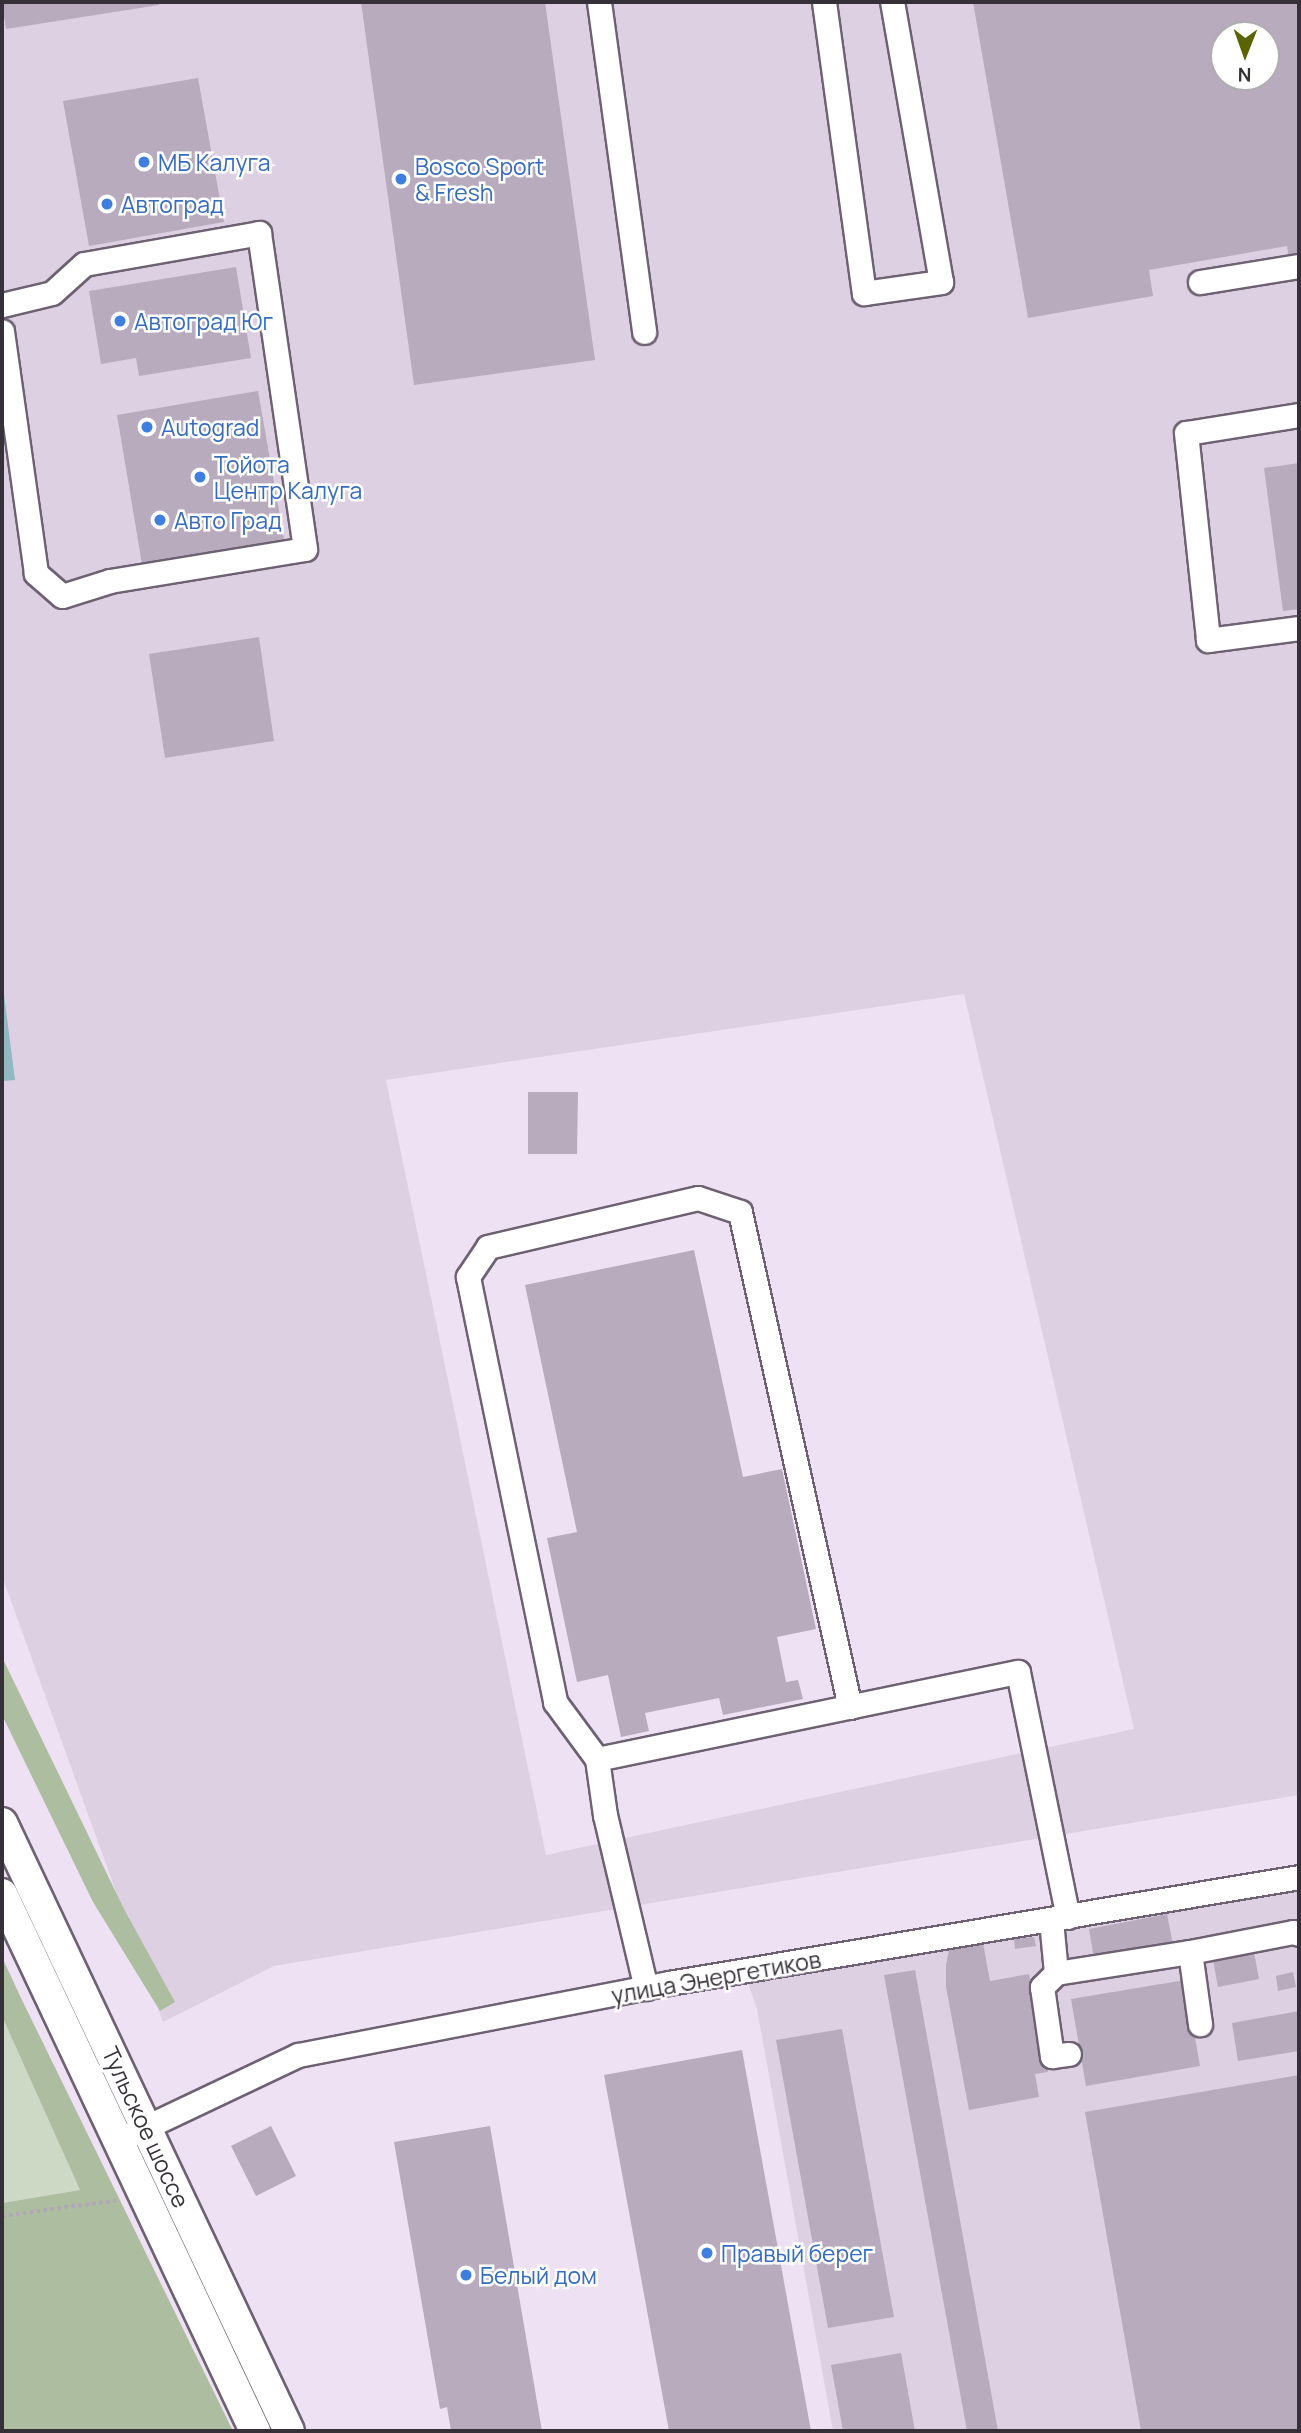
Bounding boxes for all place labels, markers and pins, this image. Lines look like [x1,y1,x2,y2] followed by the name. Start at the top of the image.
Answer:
[158,148,271,176] place label: МБ Калуга
[415,152,544,206] place label: Bosco Sport & Fresh
[136,154,152,170] marker: МБ Калуга
[393,171,409,187] marker: Bosco Sport & Fresh
[121,190,224,218] place label: Автоград
[99,196,115,212] marker: Автоград
[134,307,273,335] place label: Автоград Юг
[112,313,128,329] marker: Автоград Юг
[161,413,259,441] place label: Autograd
[139,419,155,435] marker: Autograd
[214,450,362,504] place label: Тойота Центр Калуга
[192,469,208,485] marker: Тойота Центр Калуга
[174,506,282,534] place label: Авто Град
[152,512,168,528] marker: Авто Град
[721,2239,873,2267] place label: Правый берег
[699,2245,715,2261] marker: Правый берег
[480,2261,597,2289] place label: Белый дом
[458,2267,474,2283] marker: Белый дом

